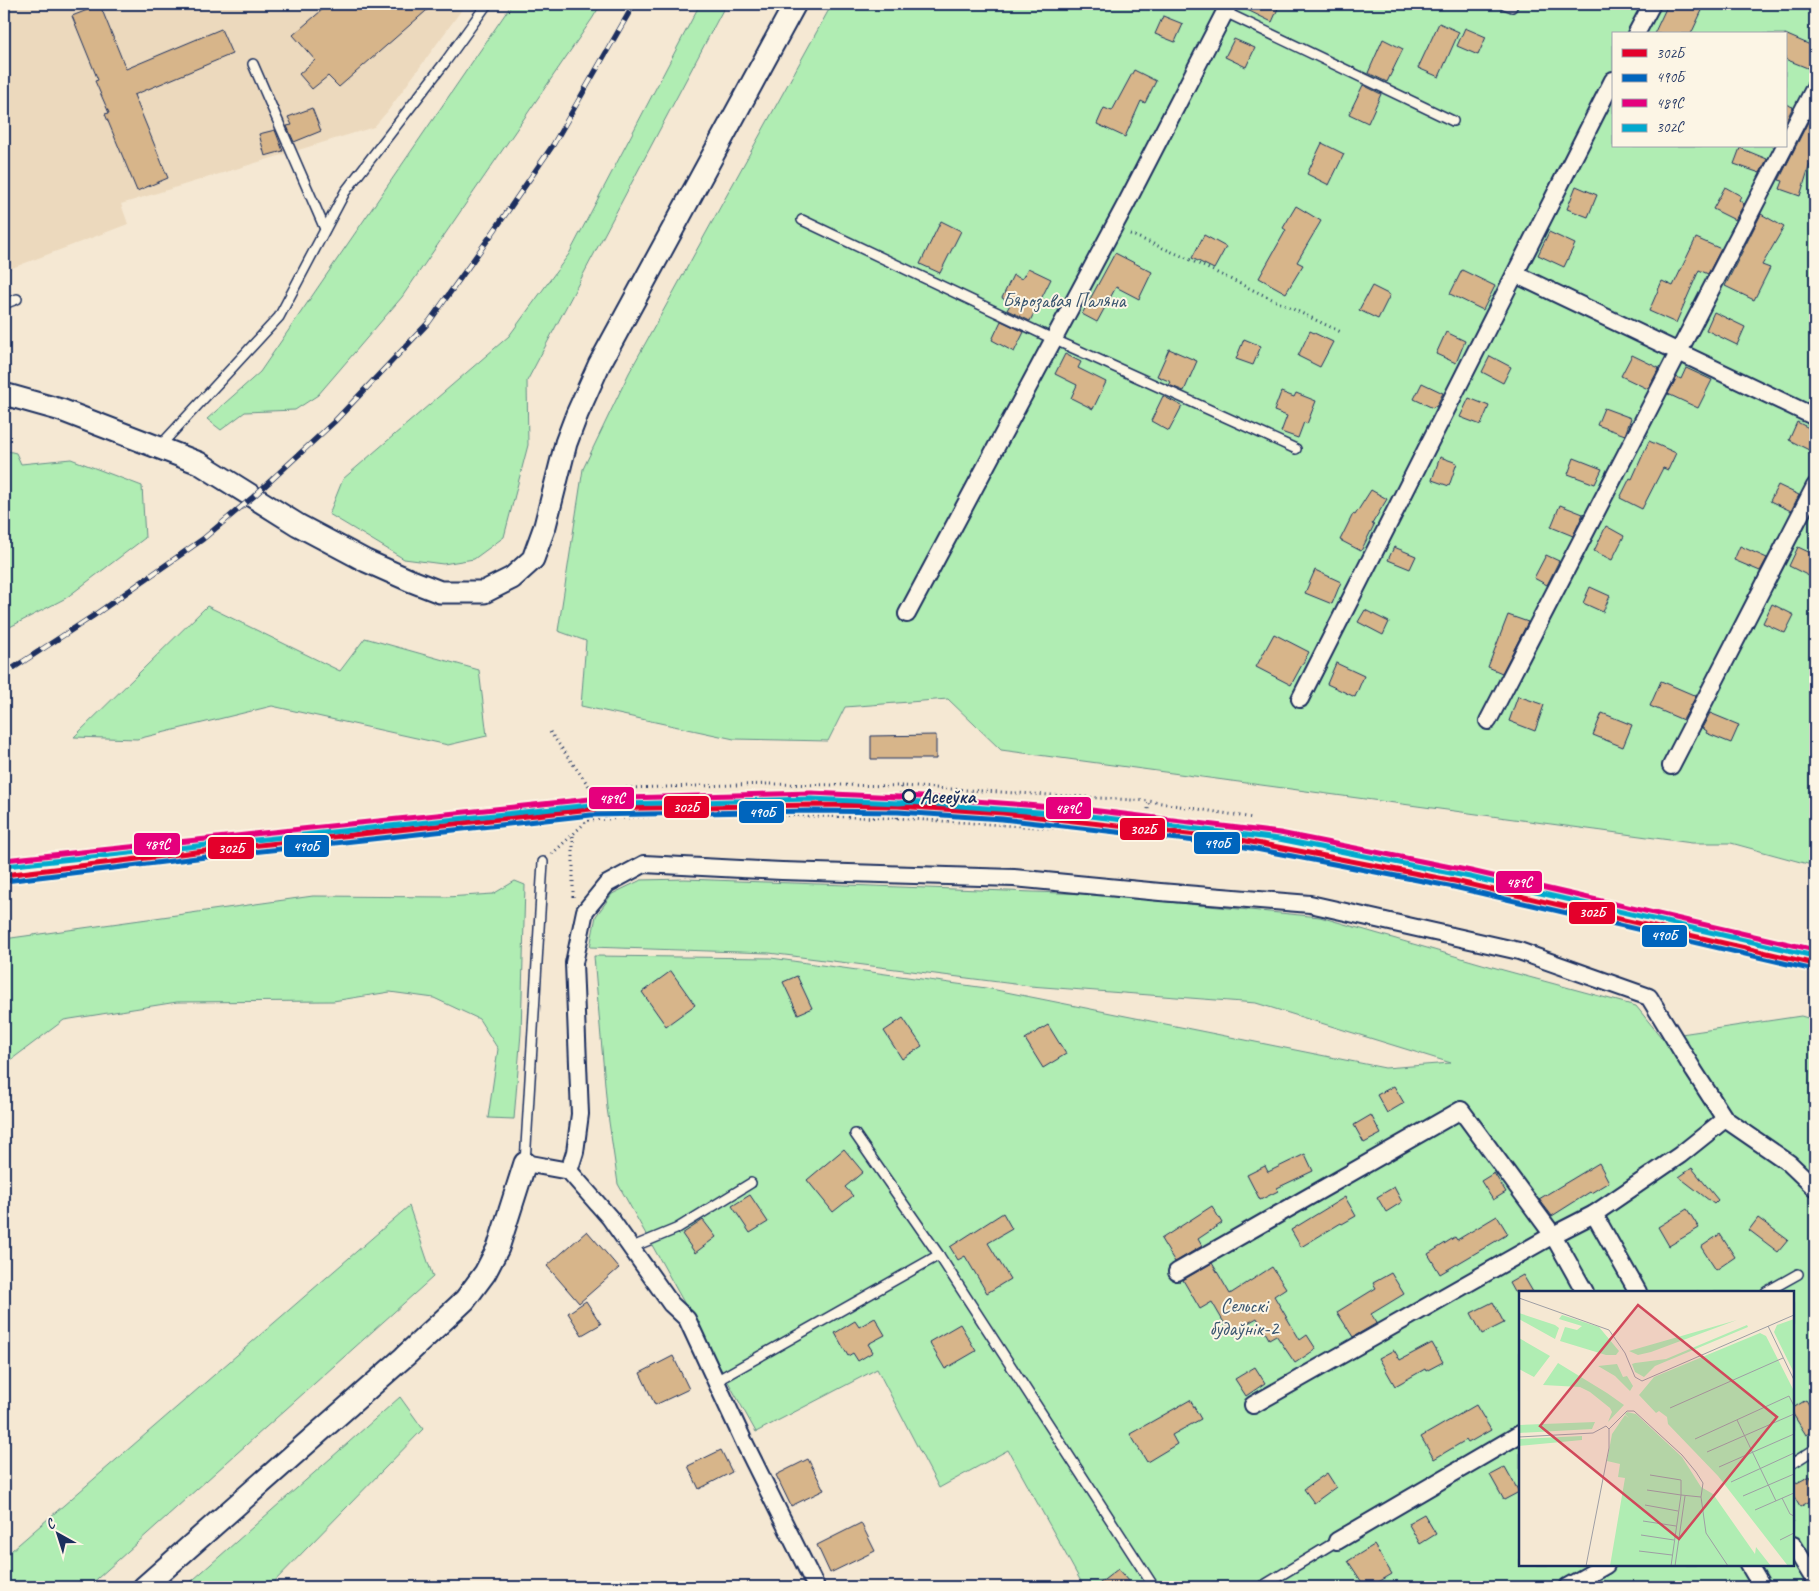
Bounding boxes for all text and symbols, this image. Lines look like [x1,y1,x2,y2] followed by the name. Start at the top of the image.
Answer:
[1612,32,1786,148] legend
[1656,44,1686,63] text: 302Б
[1656,68,1686,87] text: 490Б
[1656,94,1685,113] text: 489С
[1656,118,1685,137] text: 302С
[1002,288,1128,313] park label: Бярозавая Паляна
[920,784,977,809] place label: Асееўка
[588,786,635,810] line badge: 489С
[902,789,916,803] marker: Асееўка
[599,790,627,807] text: 489С
[663,795,710,819] line badge: 302Б
[1045,796,1092,820] line badge: 489С
[673,799,702,816] text: 302Б
[738,800,785,824] line badge: 490Б
[1055,800,1083,817] text: 489С
[749,804,778,821] text: 490Б
[1119,817,1166,841] line badge: 302Б
[1130,821,1159,838] text: 302Б
[1193,831,1241,855] line badge: 490Б
[133,832,181,856] line badge: 489С
[283,834,330,858] line badge: 490Б
[1204,835,1233,852] text: 490Б
[144,836,172,853] text: 489С
[207,836,255,860] line badge: 302Б
[293,838,322,855] text: 490Б
[218,840,247,857] text: 302Б
[1495,870,1543,894] line badge: 489С
[1506,874,1534,891] text: 489С
[1568,901,1616,925] line badge: 302Б
[1579,904,1608,921] text: 302Б
[1641,924,1688,948] line badge: 490Б
[1651,927,1680,944] text: 490Б
[1519,1291,1794,1566] inset map
[1209,1293,1281,1341] park label: Сельскі будаўнік-2
[32,1508,82,1558] north arrow
[42,1514,60,1533] text: С

